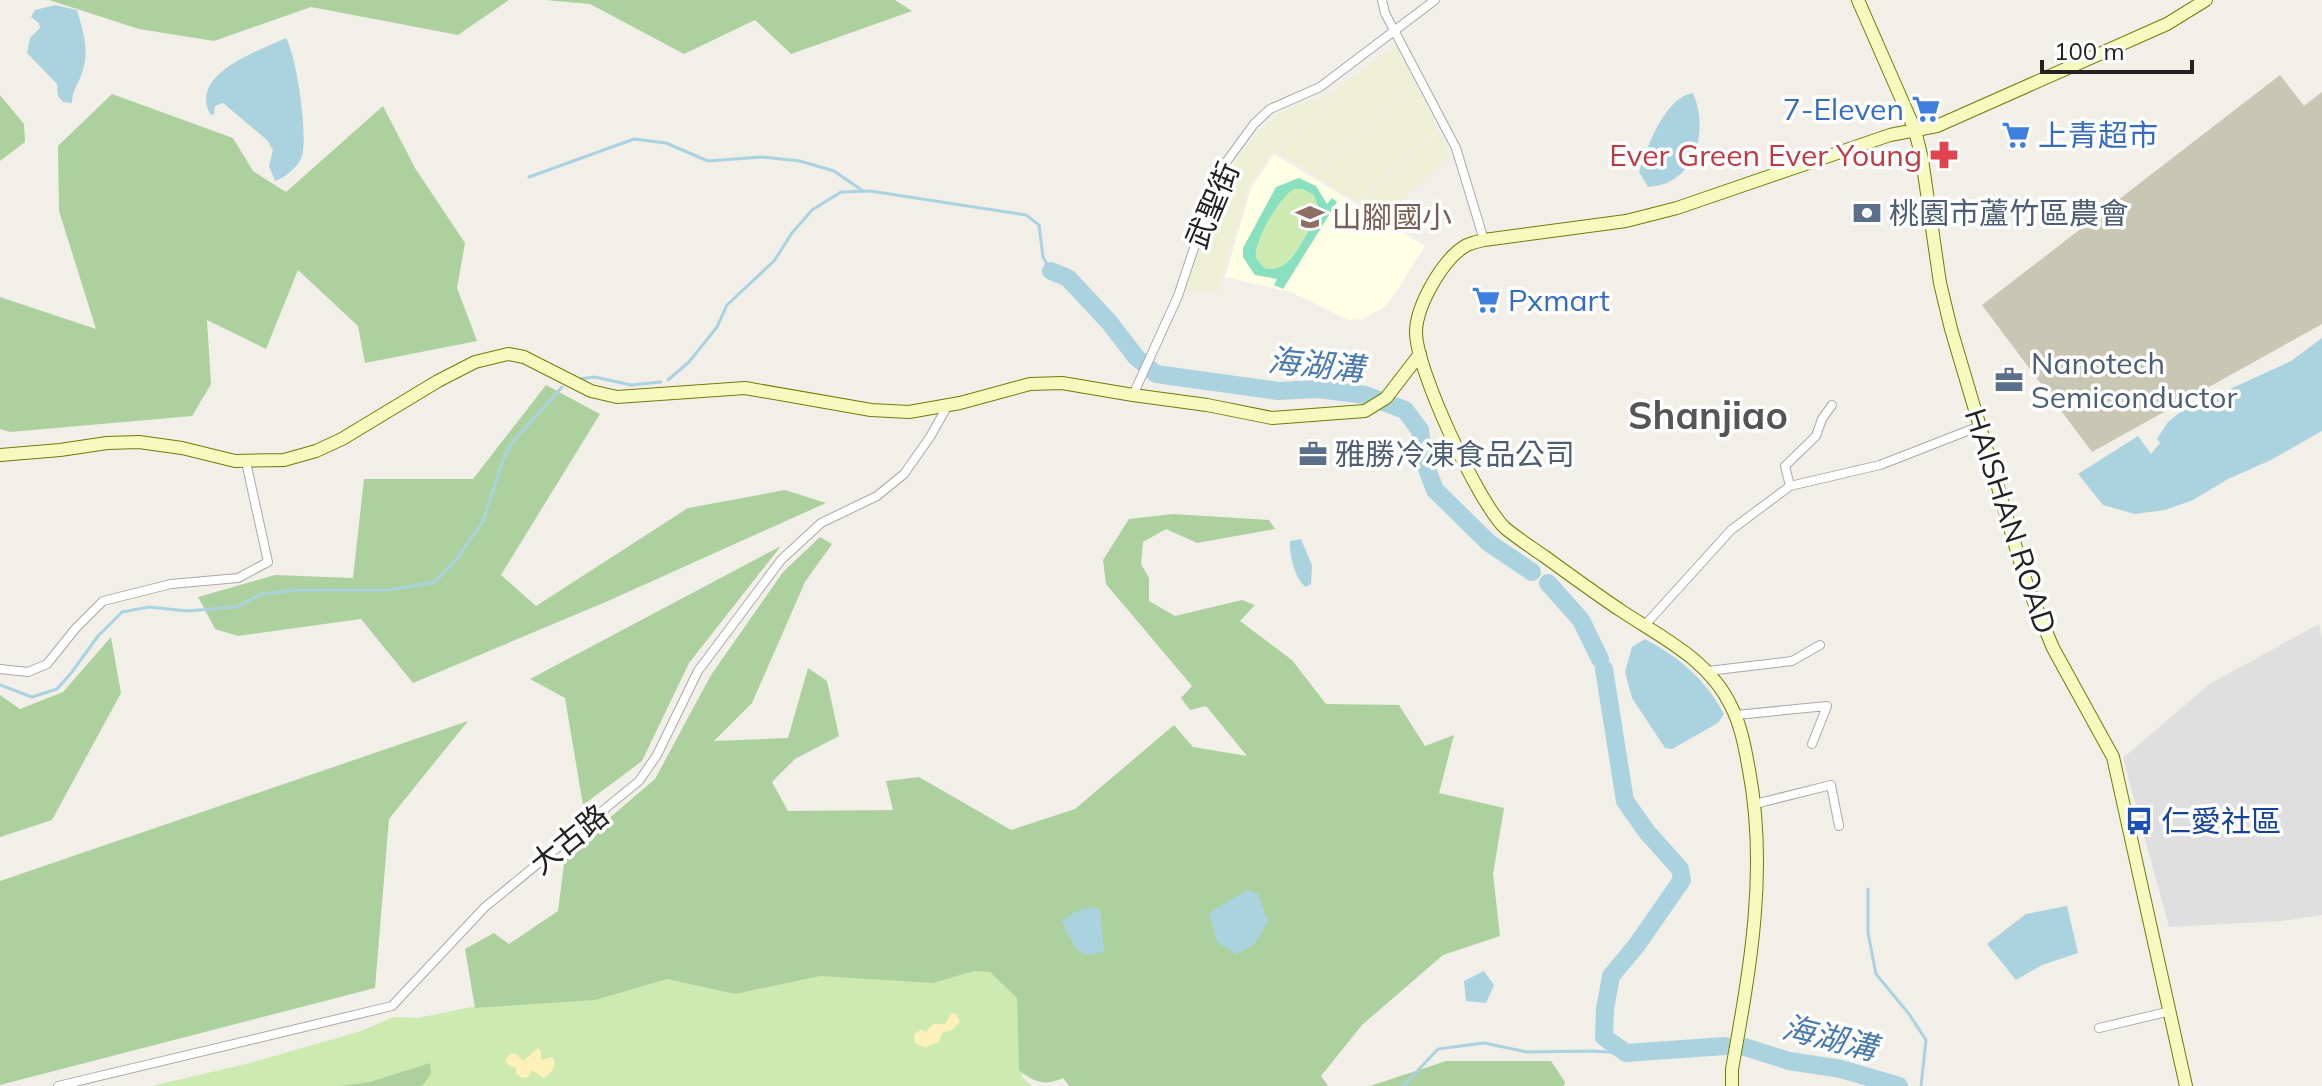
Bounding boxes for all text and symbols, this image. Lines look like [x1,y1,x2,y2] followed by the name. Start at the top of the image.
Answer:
[2042,24,2192,74] scale bar
[2054,36,2125,66] text: 100 m
[1783,90,1904,128] place label: 7-Eleven
[1911,94,1941,124] supermarket icon: 7-Eleven
[2038,116,2158,154] place label: 上青超市
[2001,120,2031,150] supermarket icon: 上青超市
[1609,136,1922,174] place label: Ever Green Ever Young
[1929,140,1959,170] pharmacy icon: Ever Green Ever Young
[1177,156,1247,254] street label: 武聖街
[1889,194,2129,232] place label: 桃園市蘆竹區農會
[1332,198,1452,236] place label: 山腳國小
[1852,198,1882,228] bank icon: 桃園市蘆竹區農會
[1295,202,1325,232] school or university icon: 山腳國小
[1508,281,1610,319] place label: Pxmart
[1471,285,1501,315] supermarket icon: Pxmart
[1266,339,1370,389] water label: 海湖溝
[2031,344,2237,416] place label: Nanotech Semiconductor
[1994,365,2024,395] office icon: Nanotech Semiconductor
[1628,391,1788,439] district label: Shanjiao
[1957,404,2065,638] street label: HAISHAN ROAD
[1335,435,1575,473] place label: 雅勝冷凍食品公司
[1298,439,1328,469] office icon: 雅勝冷凍食品公司
[522,796,616,882] street label: 大古路
[2161,802,2281,840] place label: 仁愛社區
[2124,806,2154,836] bus stop icon: 仁愛社區
[1779,1006,1885,1069] water label: 海湖溝

